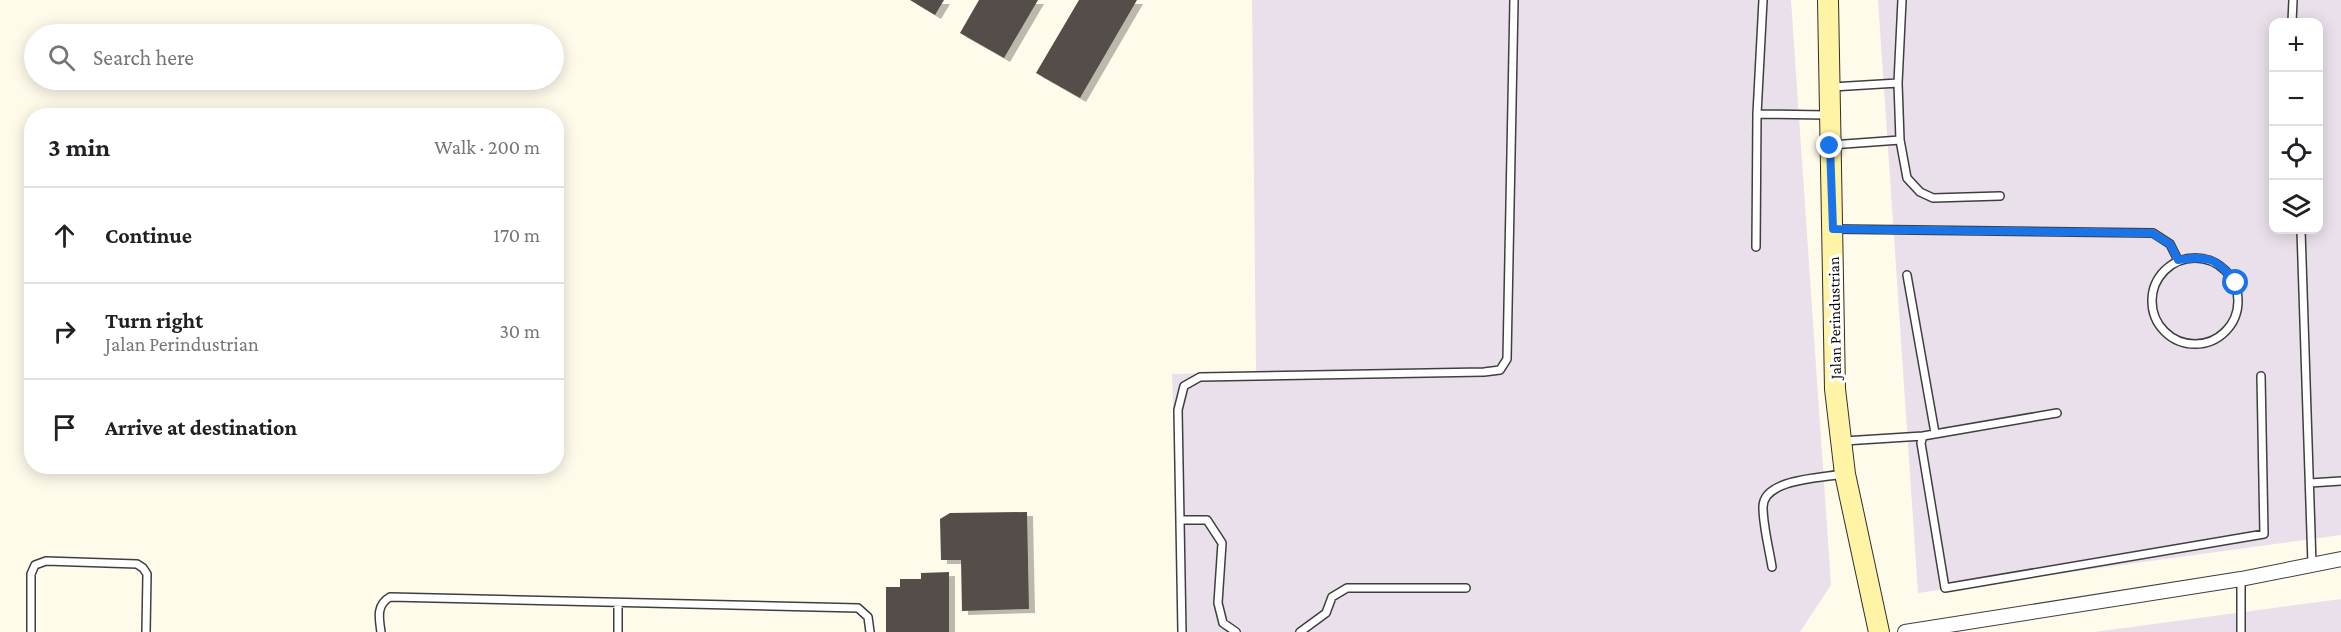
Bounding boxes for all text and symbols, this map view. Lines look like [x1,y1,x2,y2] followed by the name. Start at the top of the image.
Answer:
[2269,18,2323,234] map controls
[2269,18,2323,72] button: +
[24,24,564,90] search box
[45,41,78,74] icon: search
[93,45,194,70] text: Search here
[2269,72,2323,126] button: −
[2269,126,2323,180] button: locate
[1816,132,1842,158] route end
[48,133,110,162] text: 3 min
[434,136,540,158] text: Walk · 200 m
[2269,180,2323,234] button: layers
[48,219,81,252] icon: ahead
[105,223,192,248] text: Continue
[493,224,540,246] text: 170 m
[1825,256,1845,382] street label: Jalan Perindustrian
[2222,269,2248,295] route start
[105,308,203,333] text: Turn right
[48,315,81,348] icon: right
[499,320,540,342] text: 30 m
[105,333,259,355] text: Jalan Perindustrian
[48,411,81,444] icon: arrive
[105,415,297,440] text: Arrive at destination

